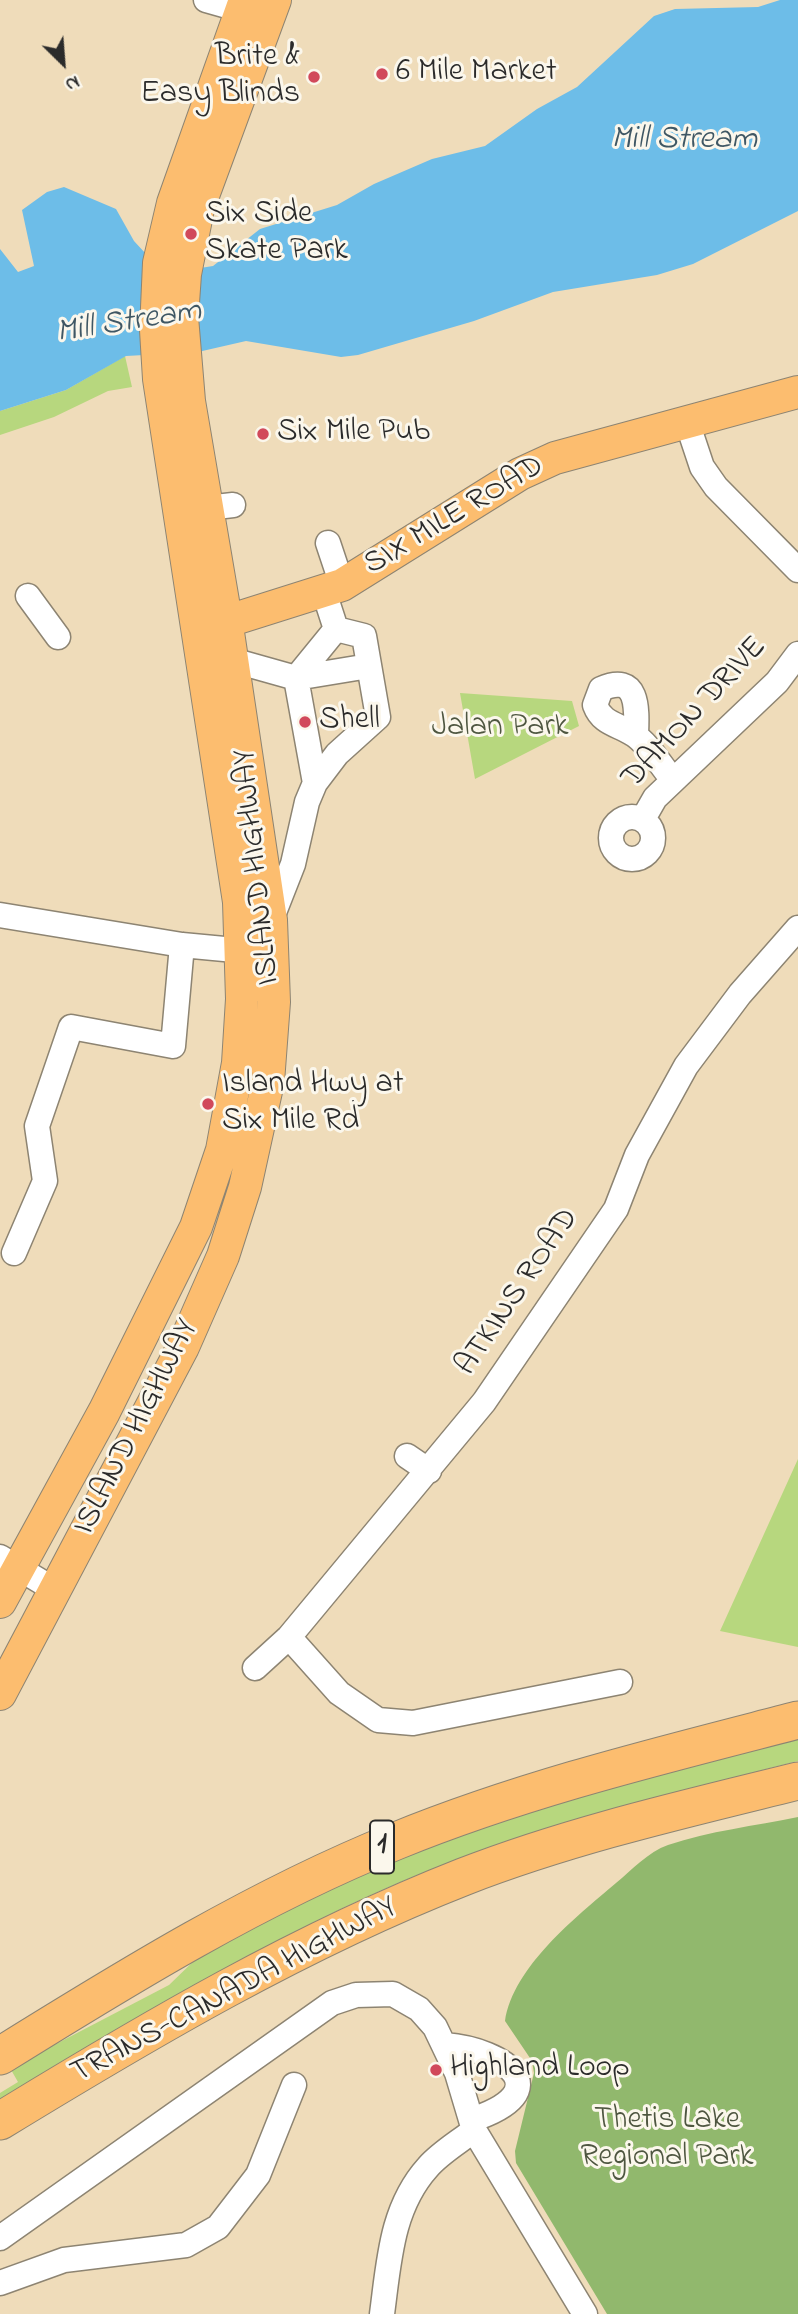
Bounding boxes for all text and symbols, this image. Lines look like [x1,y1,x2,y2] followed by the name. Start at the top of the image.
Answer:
[28,28,98,98] north arrow
[140,40,300,115] place label: Brite & Easy Blinds
[396,55,557,93] place label: 6 Mile Market
[374,66,390,82] marker: 6 Mile Market
[61,68,84,97] text: N
[306,69,322,85] marker: Brite & Easy Blinds
[611,122,757,162] water label: Mill Stream
[205,197,348,272] place label: Six Side Skate Park
[183,226,199,242] marker: Six Side Skate Park
[54,293,204,355] water label: Mill Stream
[277,415,430,453] place label: Six Mile Pub
[255,426,271,442] marker: Six Mile Pub
[358,448,552,586] street label: SIX MILE ROAD
[616,630,776,798] street label: DAMON DRIVE
[319,703,380,741] place label: Shell
[431,710,569,748] park label: Jalan Park
[297,714,313,730] marker: Shell
[228,747,290,987] street label: ISLAND HIGHWAY
[222,1067,404,1142] place label: Island Hwy at Six Mile Rd
[200,1096,216,1112] marker: Island Hwy at Six Mile Rd
[449,1202,589,1384] street label: ATKINS ROAD
[67,1314,209,1542] street label: ISLAND HIGHWAY
[370,1820,394,1873] road number: 1
[65,1890,405,2094] street label: TRANS-CANADA HIGHWAY
[450,2051,630,2089] place label: Highland Loop
[428,2062,444,2078] marker: Highland Loop
[580,2103,754,2178] park label: Thetis Lake Regional Park

